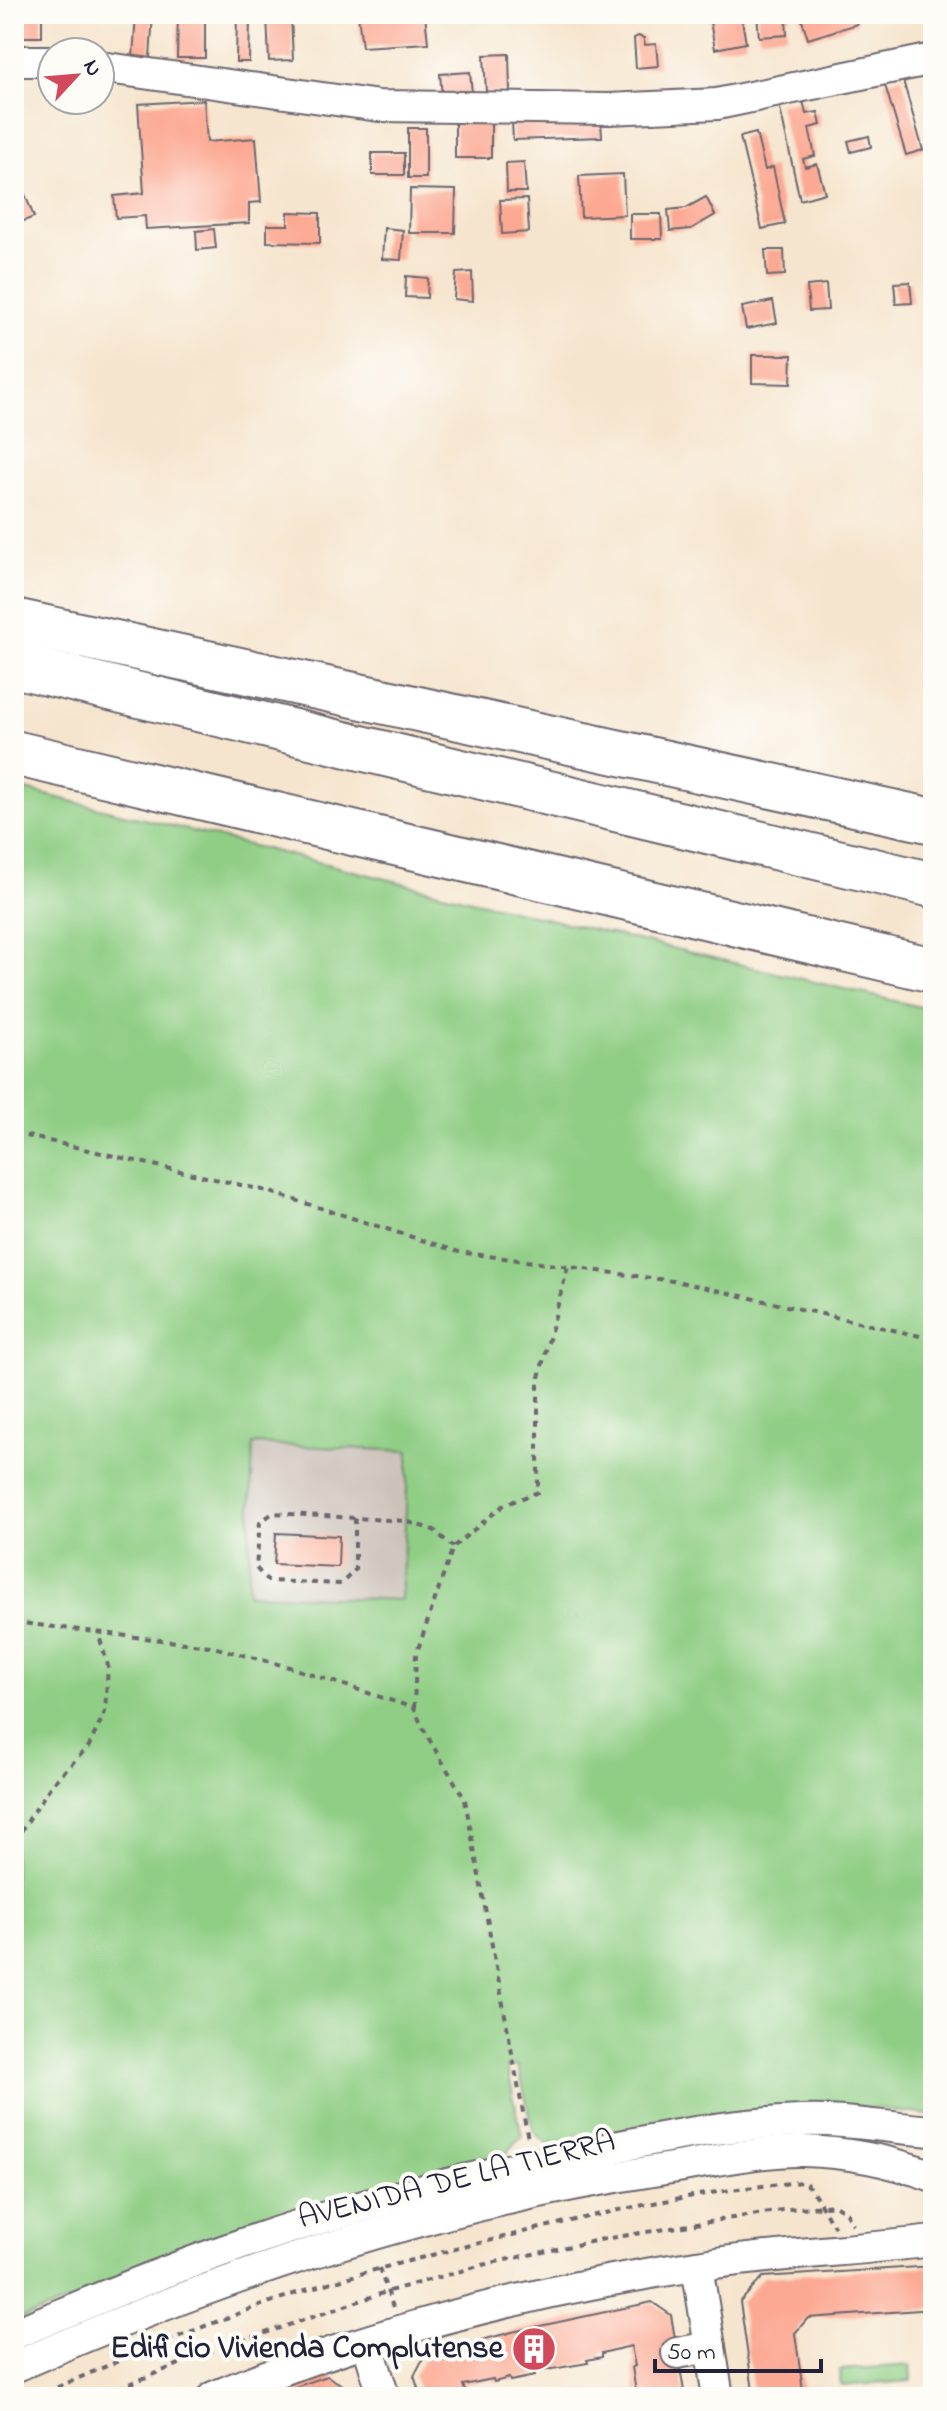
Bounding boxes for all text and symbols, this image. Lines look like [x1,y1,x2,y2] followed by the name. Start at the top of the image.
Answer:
[36,36,116,116] north arrow
[74,55,109,82] text: N
[294,2119,620,2243] street label: AVENIDA DE LA TIERRA
[655,2323,821,2373] scale bar
[510,2325,558,2373] building icon: Edificio Vivienda Complutense
[110,2326,505,2373] place label: Edificio Vivienda Complutense
[667,2336,716,2371] text: 50 m

